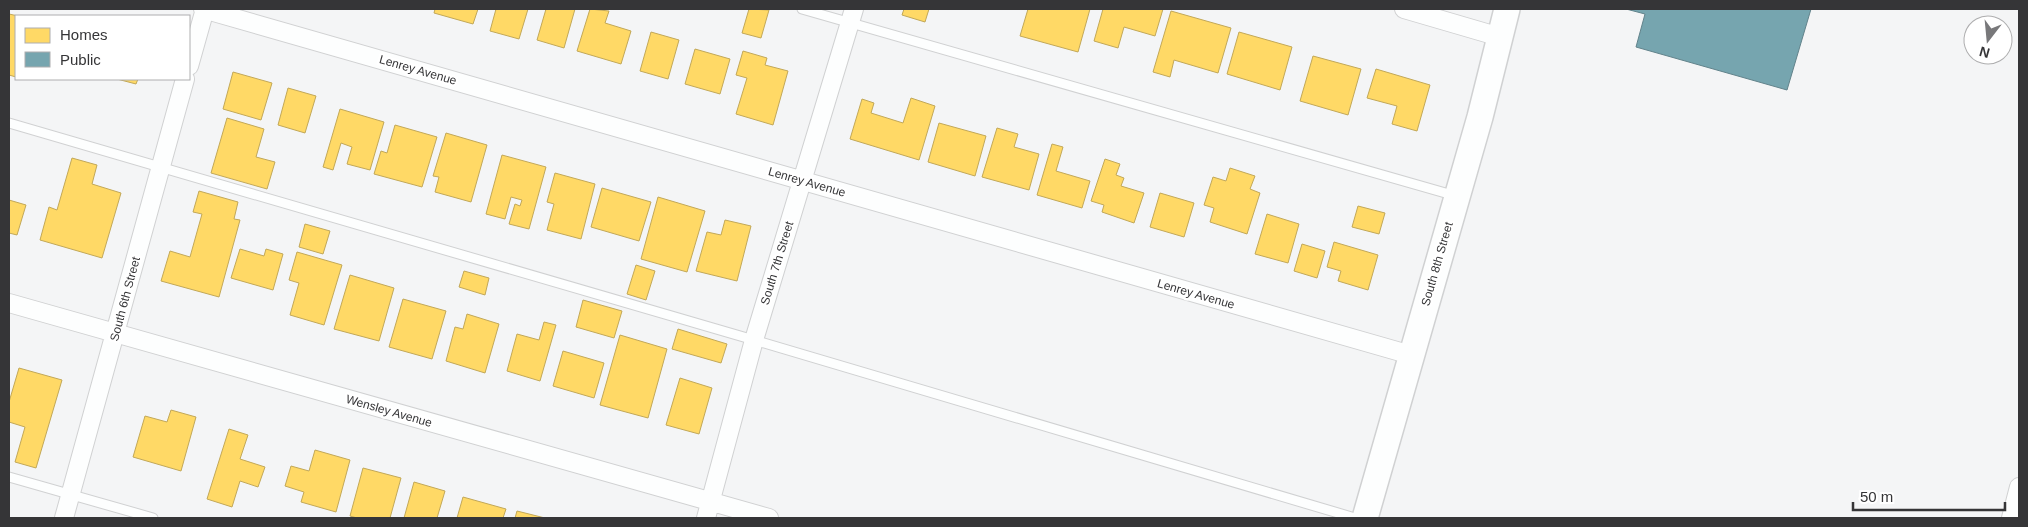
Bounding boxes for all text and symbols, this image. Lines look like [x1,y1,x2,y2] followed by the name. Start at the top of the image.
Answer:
[15,15,190,80] legend
[1963,15,2013,65] north arrow
[60,26,108,43] text: Homes
[1977,43,1991,62] text: N
[60,51,101,68] text: Public
[378,52,459,88] street label: Lenrey Avenue
[767,164,848,200] street label: Lenrey Avenue
[758,219,797,307] street label: South 7th Street
[1418,220,1456,308] street label: South 8th Street
[107,255,143,343] street label: South 6th Street
[1156,276,1237,312] street label: Lenrey Avenue
[344,392,434,430] street label: Wensley Avenue
[1853,480,2006,512] scale bar
[1860,488,1893,505] text: 50 m

